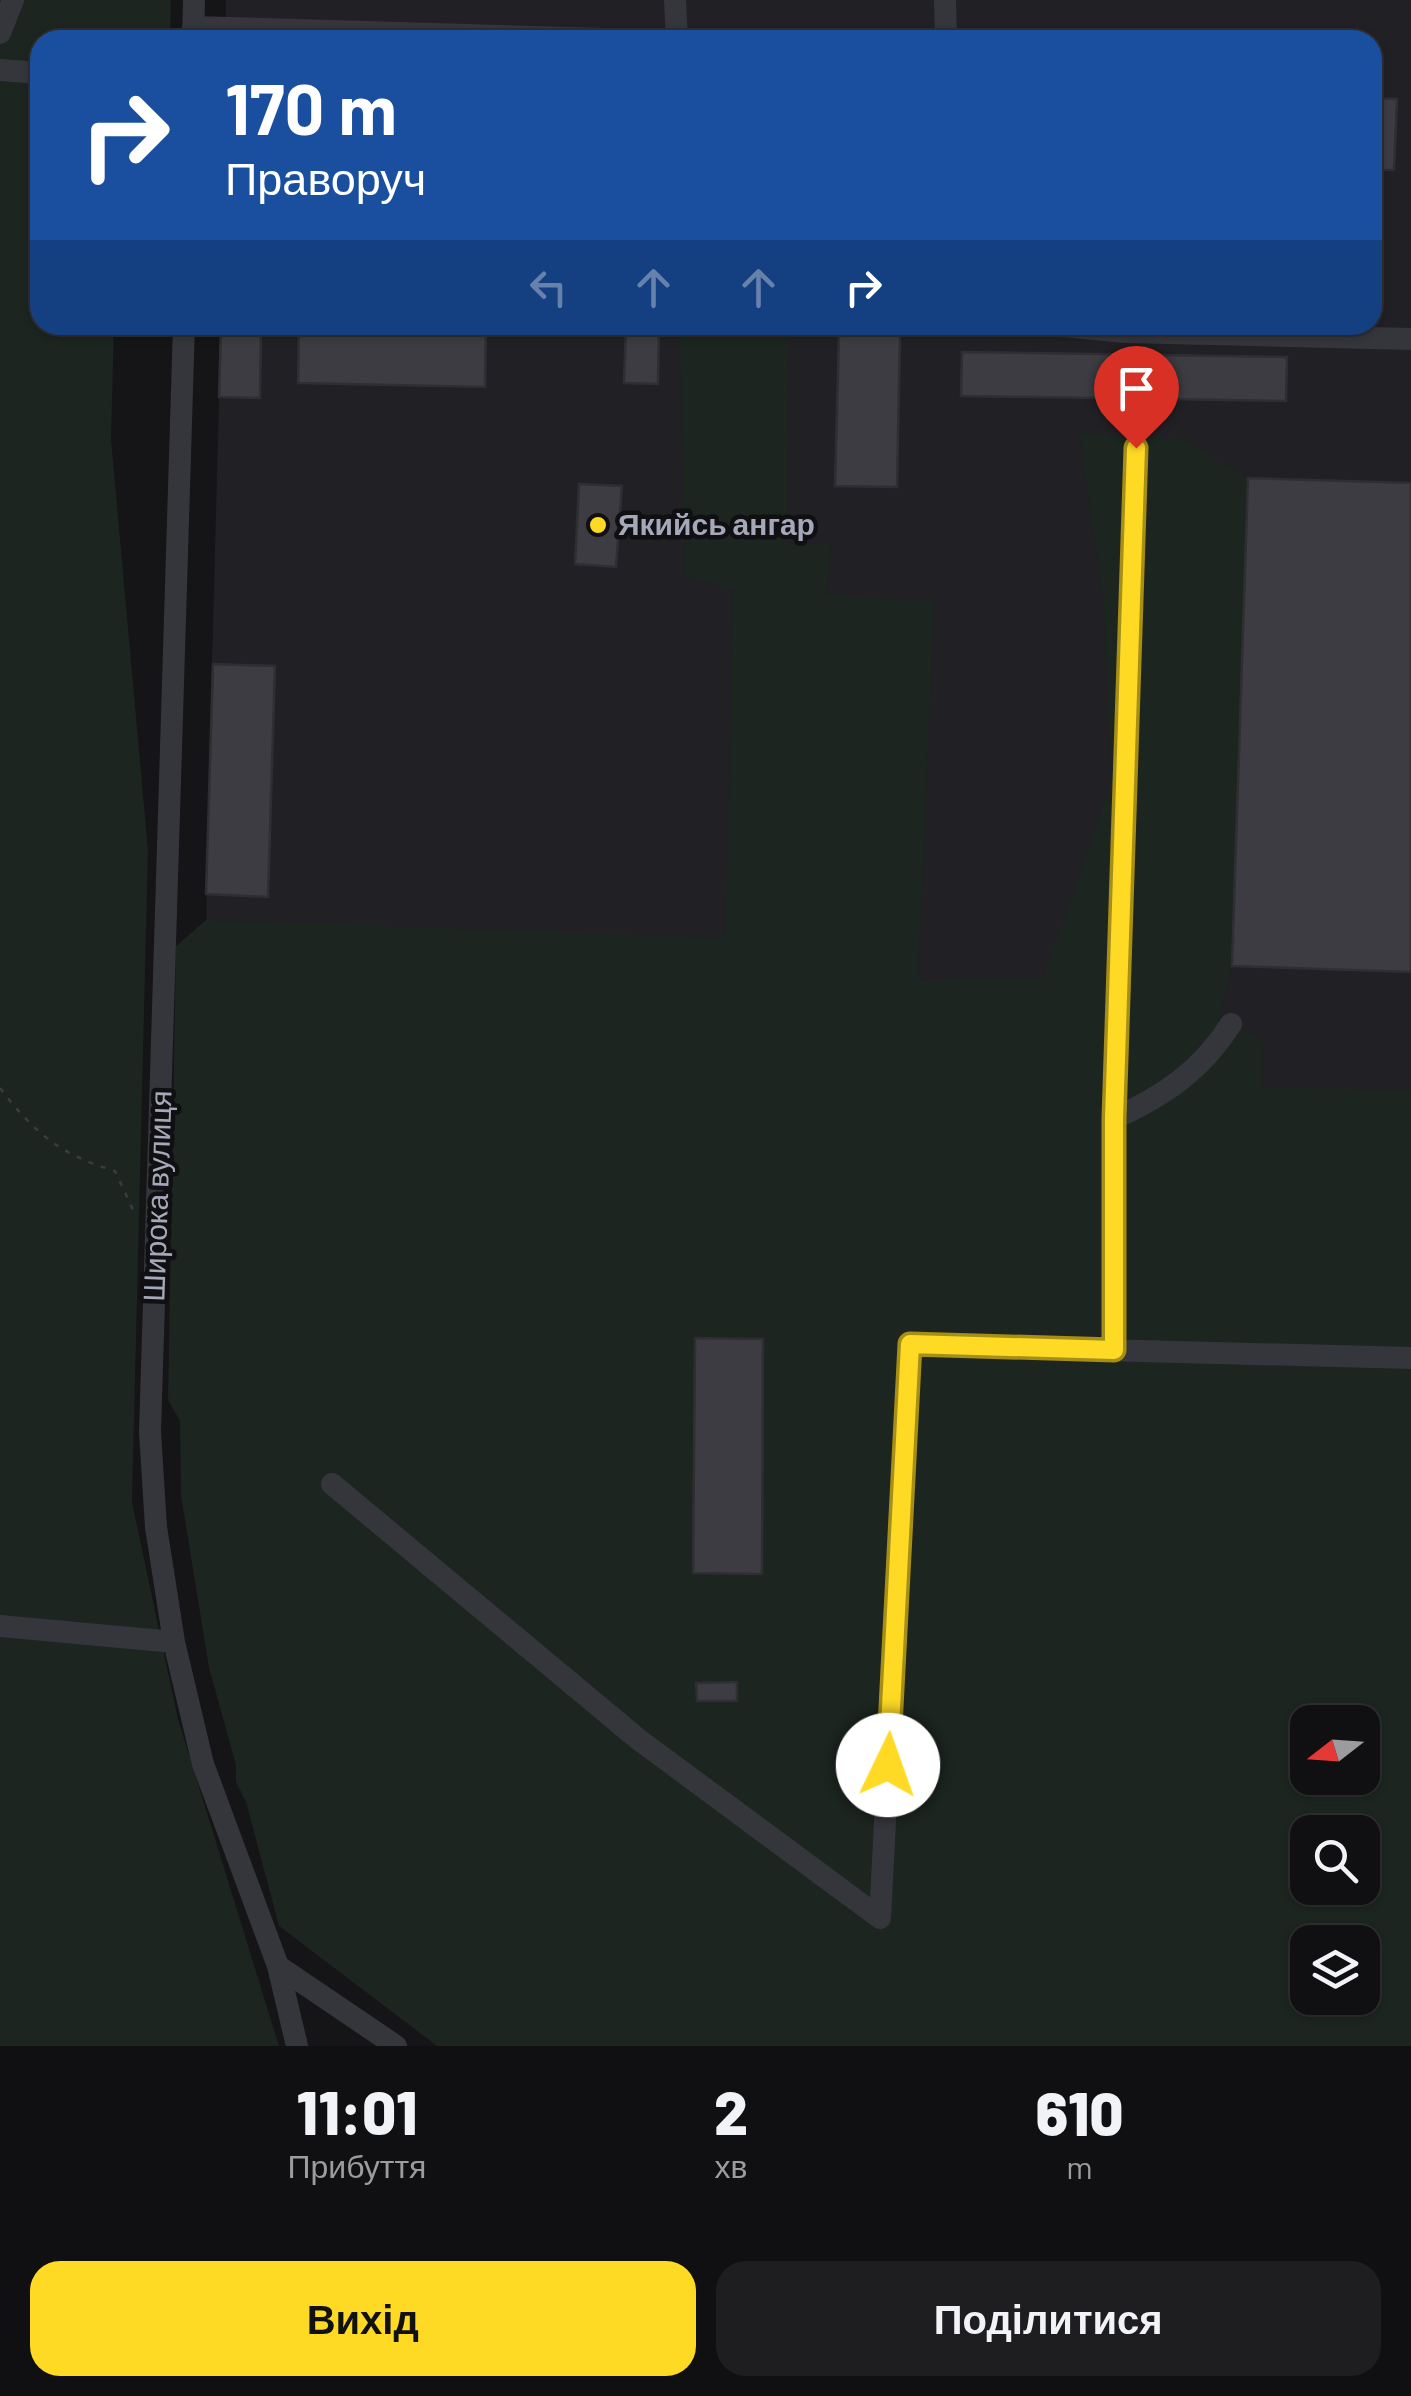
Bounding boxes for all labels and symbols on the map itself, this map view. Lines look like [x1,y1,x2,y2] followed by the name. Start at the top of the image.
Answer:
[1094,346,1179,449] pin
[618,505,815,541] place label: Якийсь ангар
[587,514,609,536] marker: Якийсь ангар
[134,1090,178,1302] street label: Широка вулиця
[1290,1705,1380,1795] north arrow
[836,1713,940,1817] position arrow

